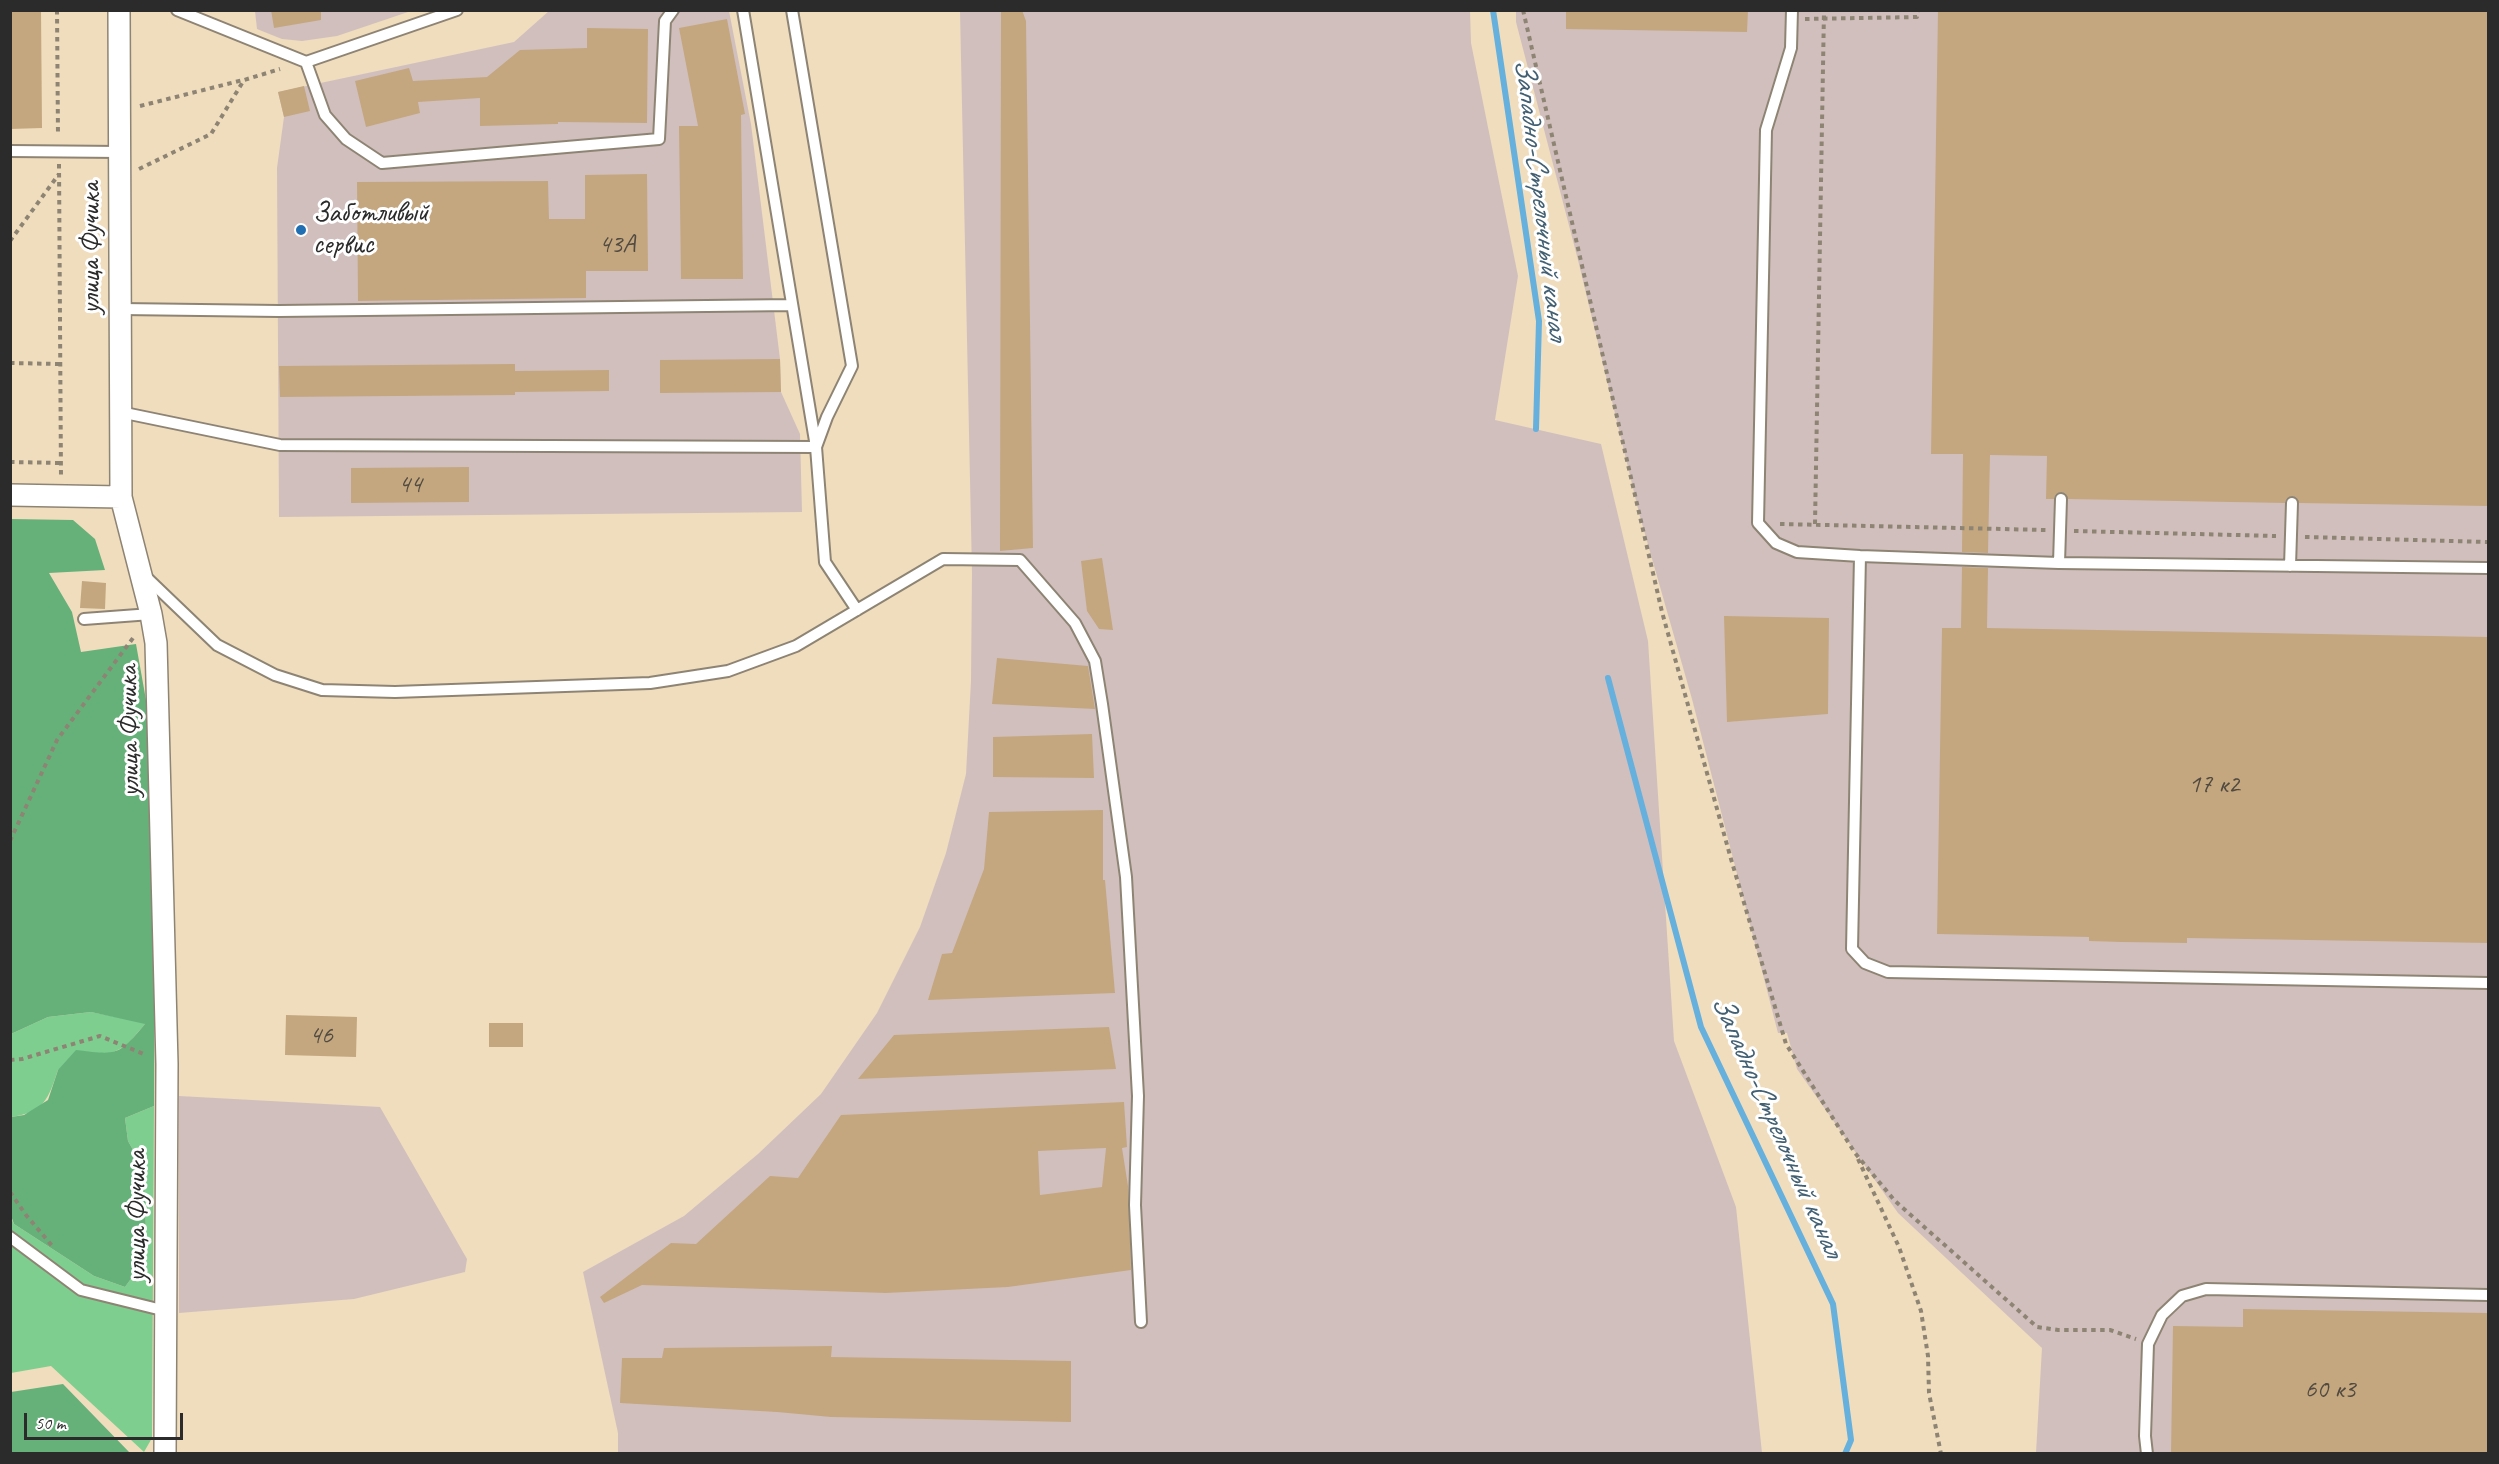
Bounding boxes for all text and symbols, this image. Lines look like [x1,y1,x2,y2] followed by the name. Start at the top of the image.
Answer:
[1505,57,1575,341] water label: Западно-Стрелочный канал
[75,182,109,314] street label: улица Фучика
[313,197,428,263] place label: Заботливый сервис
[294,223,308,237] marker: Заботливый сервис
[599,229,635,261] house number: 43А
[398,469,422,501] house number: 44
[112,665,148,797] street label: улица Фучика
[2189,769,2239,801] house number: 17 к2
[1702,990,1850,1262] water label: Западно-Стрелочный канал
[309,1020,333,1052] house number: 46
[121,1150,155,1282] street label: улица Фучика
[2305,1374,2355,1406] house number: 60 к3
[27,1401,186,1439] scale bar
[35,1412,66,1434] text: 50 m

